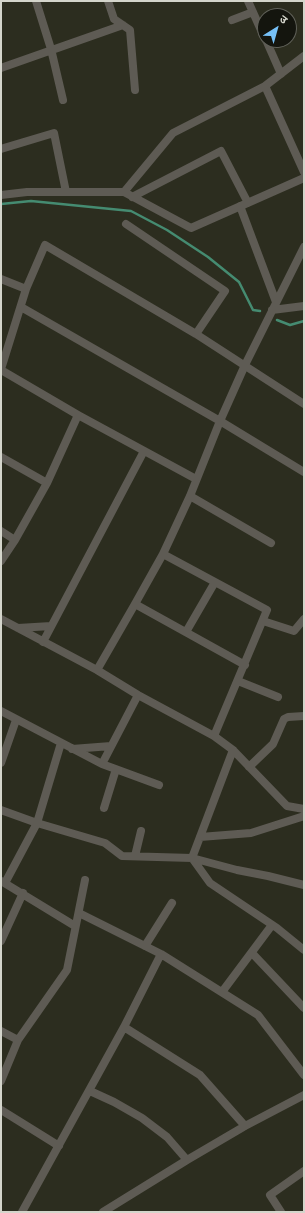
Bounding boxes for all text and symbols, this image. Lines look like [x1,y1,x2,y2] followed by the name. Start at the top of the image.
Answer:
[257,8,297,48] north arrow
[277,12,290,26] text: उ

